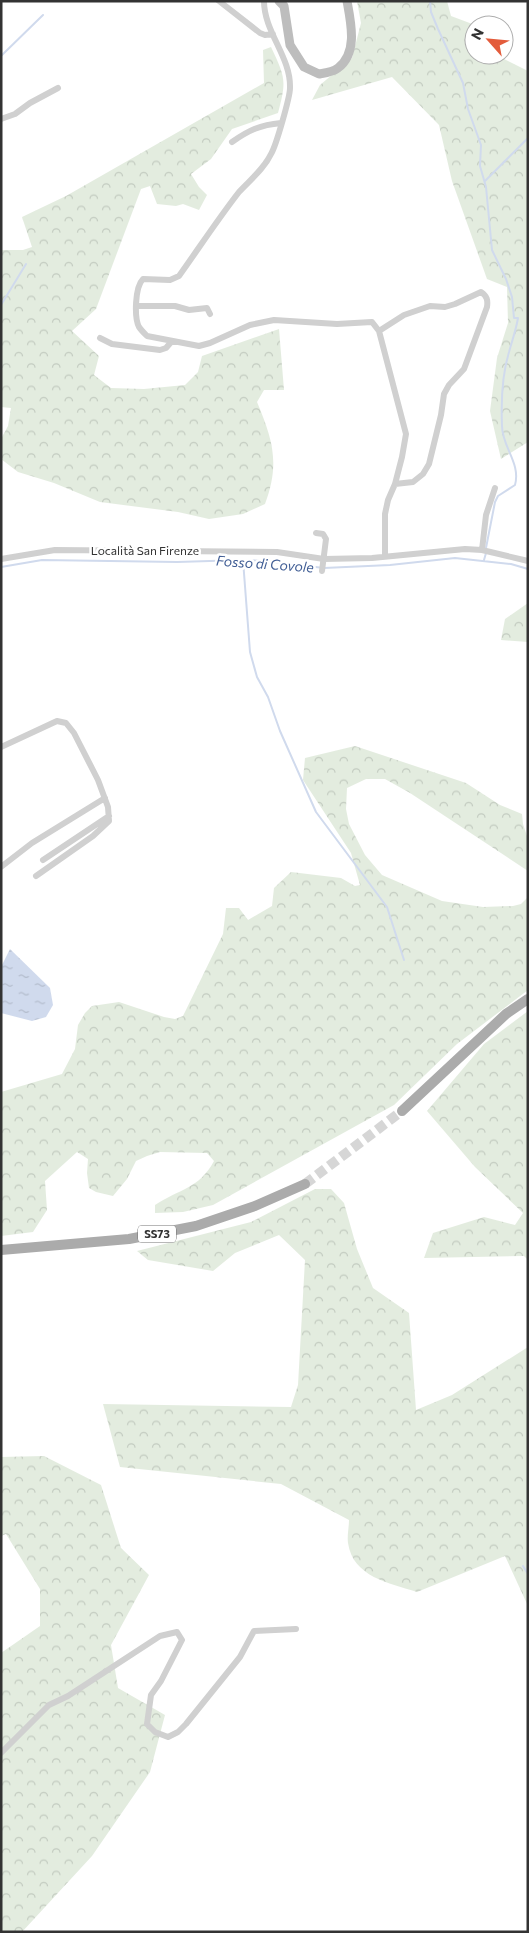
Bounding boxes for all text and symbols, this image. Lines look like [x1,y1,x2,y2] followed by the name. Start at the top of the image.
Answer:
[464,15,514,65] north arrow
[467,25,487,42] text: N
[91,543,199,557] street label: Località San Firenze
[216,552,315,575] water label: Fosso di Covole
[138,1226,176,1242] road number: SS73

